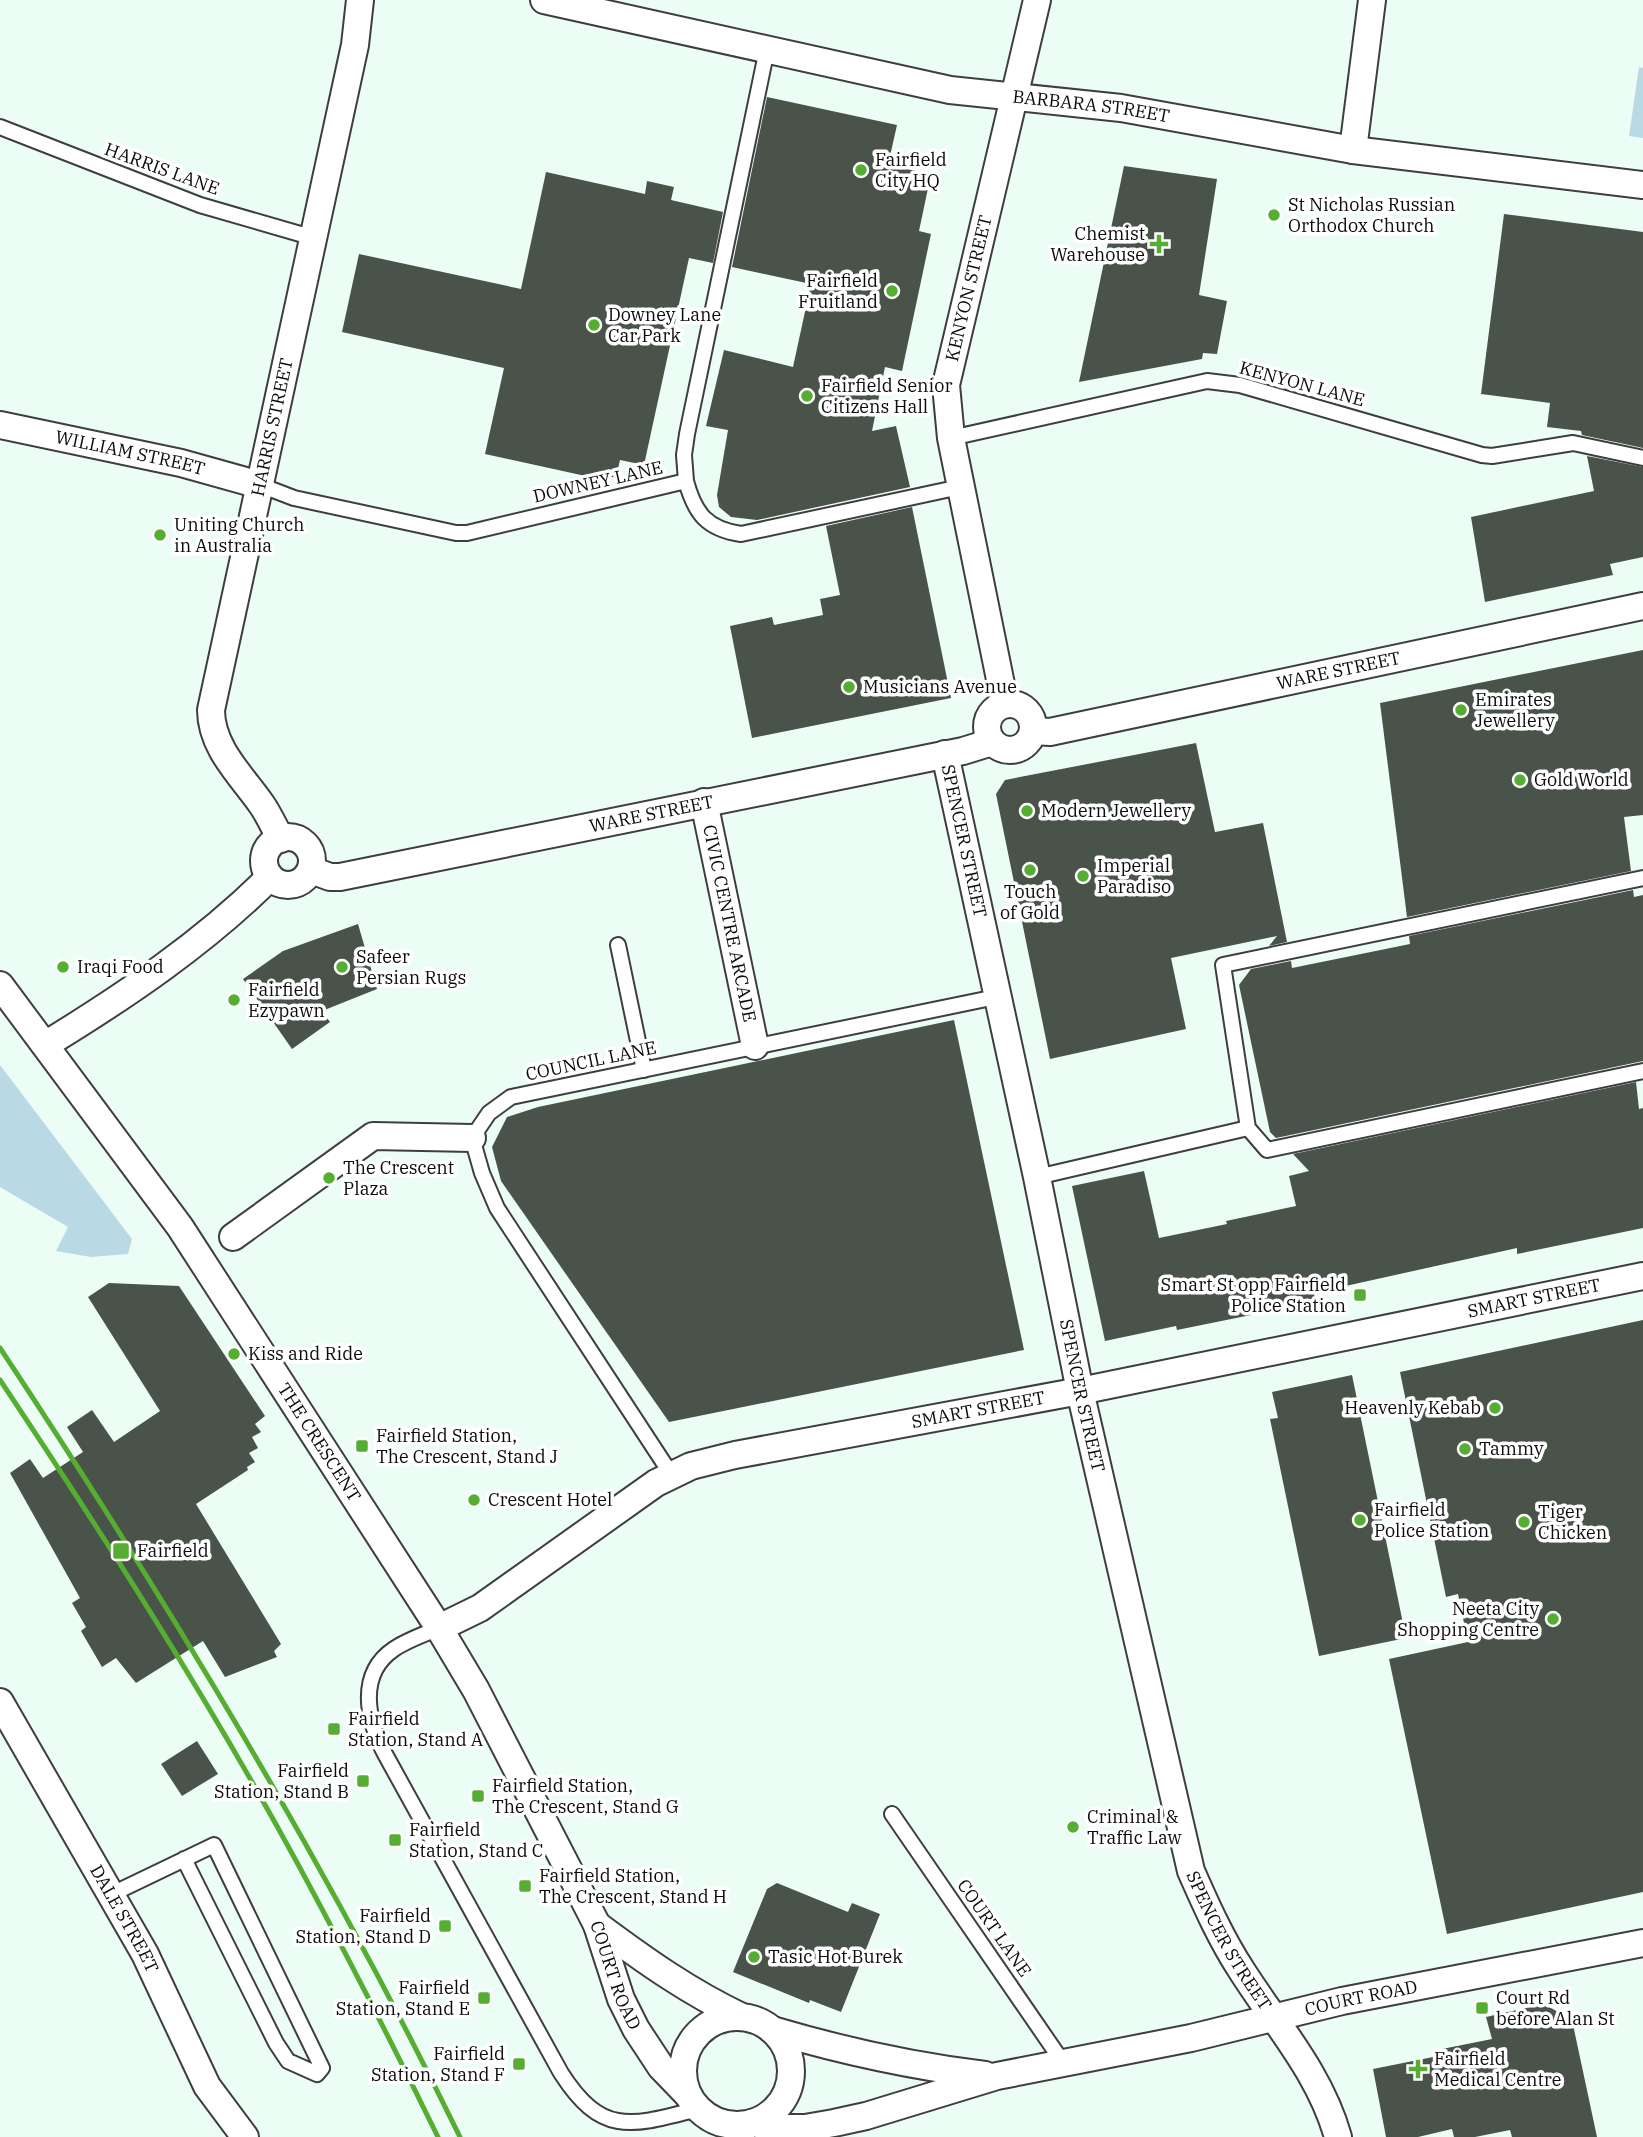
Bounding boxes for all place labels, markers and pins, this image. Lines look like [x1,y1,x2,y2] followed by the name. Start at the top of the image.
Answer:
[875,148,947,192] place label: Fairfield City HQ
[853,162,869,178] marker: Fairfield City HQ
[1288,193,1455,237] place label: St Nicholas Russian Orthodox Church
[1266,207,1282,223] marker: St Nicholas Russian Orthodox Church
[1050,222,1145,266] place label: Chemist Warehouse
[1151,236,1167,252] marker: Chemist Warehouse
[798,269,878,313] place label: Fairfield Fruitland
[884,283,900,299] marker: Fairfield Fruitland
[608,303,721,347] place label: Downey Lane Car Park
[586,317,602,333] marker: Downey Lane Car Park
[821,374,952,418] place label: Fairfield Senior Citizens Hall
[799,388,815,404] marker: Fairfield Senior Citizens Hall
[174,513,304,557] place label: Uniting Church in Australia
[152,527,168,543] marker: Uniting Church in Australia
[863,675,1017,698] place label: Musicians Avenue
[841,679,857,695] marker: Musicians Avenue
[1475,688,1555,732] place label: Emirates Jewellery
[1453,702,1469,718] marker: Emirates Jewellery
[1534,768,1629,791] place label: Gold World
[1512,772,1528,788] marker: Gold World
[1041,799,1191,822] place label: Modern Jewellery
[1019,803,1035,819] marker: Modern Jewellery
[1097,854,1171,898] place label: Imperial Paradiso
[1022,862,1038,878] marker: Touch of Gold
[1075,868,1091,884] marker: Imperial Paradiso
[1000,880,1060,924] place label: Touch of Gold
[356,945,466,989] place label: Safeer Persian Rugs
[77,955,164,978] place label: Iraqi Food
[55,959,71,975] marker: Iraqi Food
[334,959,350,975] marker: Safeer Persian Rugs
[248,978,325,1022] place label: Fairfield Ezypawn
[226,992,242,1008] marker: Fairfield Ezypawn
[343,1156,454,1200] place label: The Crescent Plaza
[321,1170,337,1186] marker: The Crescent Plaza
[1161,1273,1346,1317] place label: Smart St opp Fairfield Police Station
[1352,1287,1368,1303] marker: Smart St opp Fairfield Police Station
[248,1342,363,1365] place label: Kiss and Ride
[226,1346,242,1362] marker: Kiss and Ride
[1344,1396,1481,1419] place label: Heavenly Kebab
[1487,1400,1503,1416] marker: Heavenly Kebab
[376,1424,558,1468] place label: Fairfield Station, The Crescent, Stand J
[1479,1437,1544,1460] place label: Tammy
[354,1438,370,1454] marker: Fairfield Station, The Crescent, Stand J
[1457,1441,1473,1457] marker: Tammy
[488,1488,612,1511] place label: Crescent Hotel
[466,1492,482,1508] marker: Crescent Hotel
[1374,1498,1489,1542] place label: Fairfield Police Station
[1538,1500,1607,1544] place label: Tiger Chicken
[1352,1512,1368,1528] marker: Fairfield Police Station
[1516,1514,1532,1530] marker: Tiger Chicken
[137,1539,209,1562] place label: Fairfield
[111,1541,131,1561] marker: Fairfield
[1397,1597,1539,1641] place label: Neeta City Shopping Centre
[1545,1611,1561,1627] marker: Neeta City Shopping Centre
[348,1707,484,1751] place label: Fairfield Station, Stand A
[326,1721,342,1737] marker: Fairfield Station, Stand A
[214,1759,349,1803] place label: Fairfield Station, Stand B
[355,1773,371,1789] marker: Fairfield Station, Stand B
[492,1774,679,1818] place label: Fairfield Station, The Crescent, Stand G
[470,1788,486,1804] marker: Fairfield Station, The Crescent, Stand G
[1087,1805,1182,1849] place label: Criminal & Traffic Law
[409,1818,544,1862] place label: Fairfield Station, Stand C
[1065,1819,1081,1835] marker: Criminal & Traffic Law
[387,1832,403,1848] marker: Fairfield Station, Stand C
[539,1864,727,1908] place label: Fairfield Station, The Crescent, Stand H
[517,1878,533,1894] marker: Fairfield Station, The Crescent, Stand H
[295,1904,431,1948] place label: Fairfield Station, Stand D
[437,1918,453,1934] marker: Fairfield Station, Stand D
[768,1945,903,1968] place label: Tasic Hot Burek
[746,1949,762,1965] marker: Tasic Hot Burek
[336,1976,470,2020] place label: Fairfield Station, Stand E
[1496,1986,1615,2030] place label: Court Rd before Alan St
[476,1990,492,2006] marker: Fairfield Station, Stand E
[1474,2000,1490,2016] marker: Court Rd before Alan St
[371,2042,505,2086] place label: Fairfield Station, Stand F
[1434,2047,1561,2091] place label: Fairfield Medical Centre
[511,2056,527,2072] marker: Fairfield Station, Stand F
[1408,2059,1428,2079] marker: Fairfield Medical Centre

